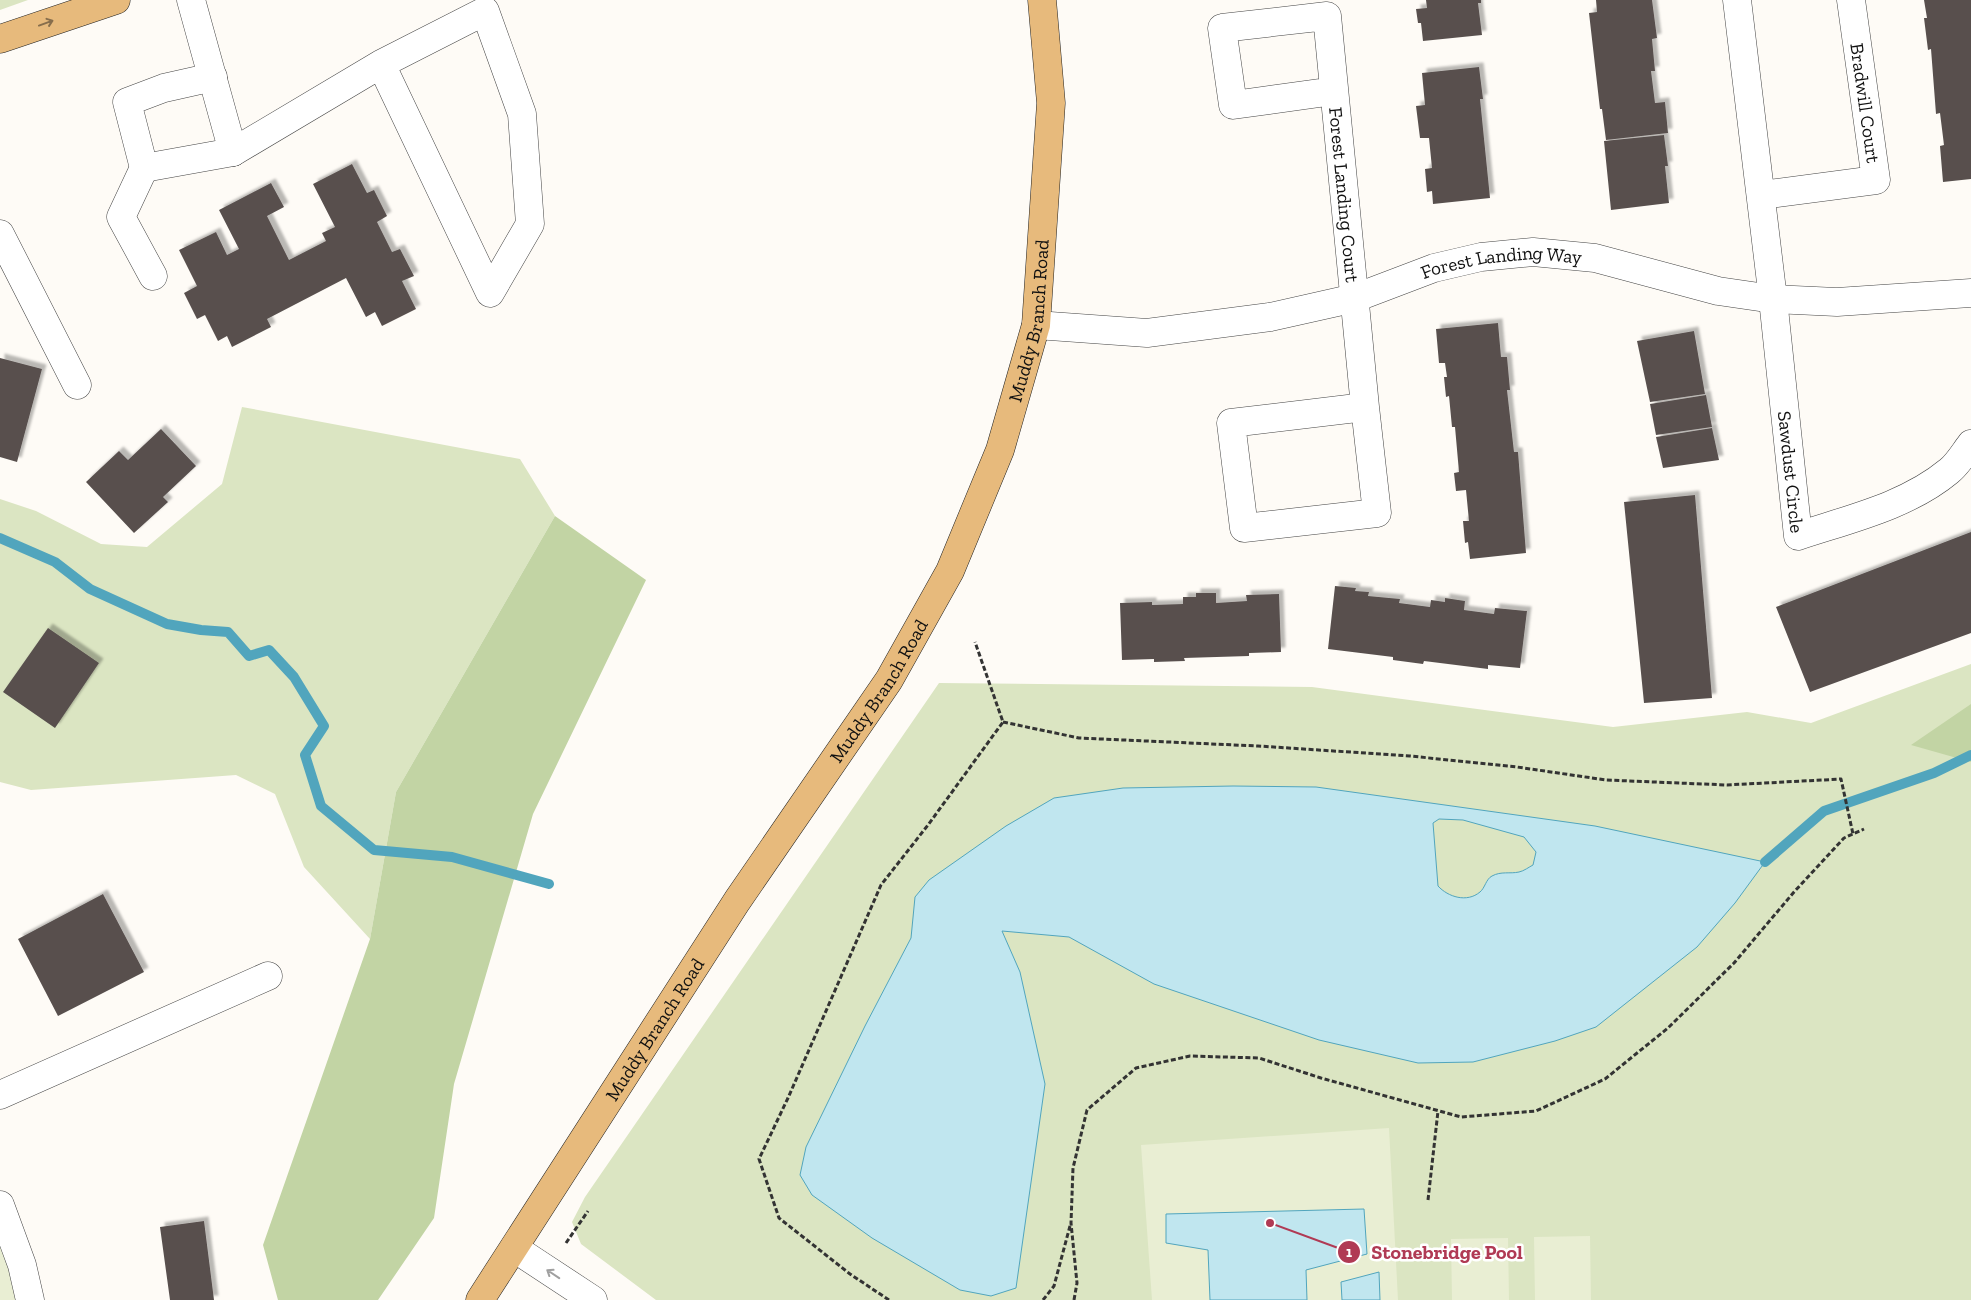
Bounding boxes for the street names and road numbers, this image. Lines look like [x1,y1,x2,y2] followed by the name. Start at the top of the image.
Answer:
[1845,42,1885,164] street label: Bradwill Court
[1324,106,1364,284] street label: Forest Landing Court
[1003,238,1053,404] street label: Muddy Branch Road
[1417,241,1583,284] street label: Forest Landing Way
[1773,410,1809,534] street label: Sawdust Circle
[824,615,932,767] street label: Muddy Branch Road
[600,953,709,1105] street label: Muddy Branch Road

